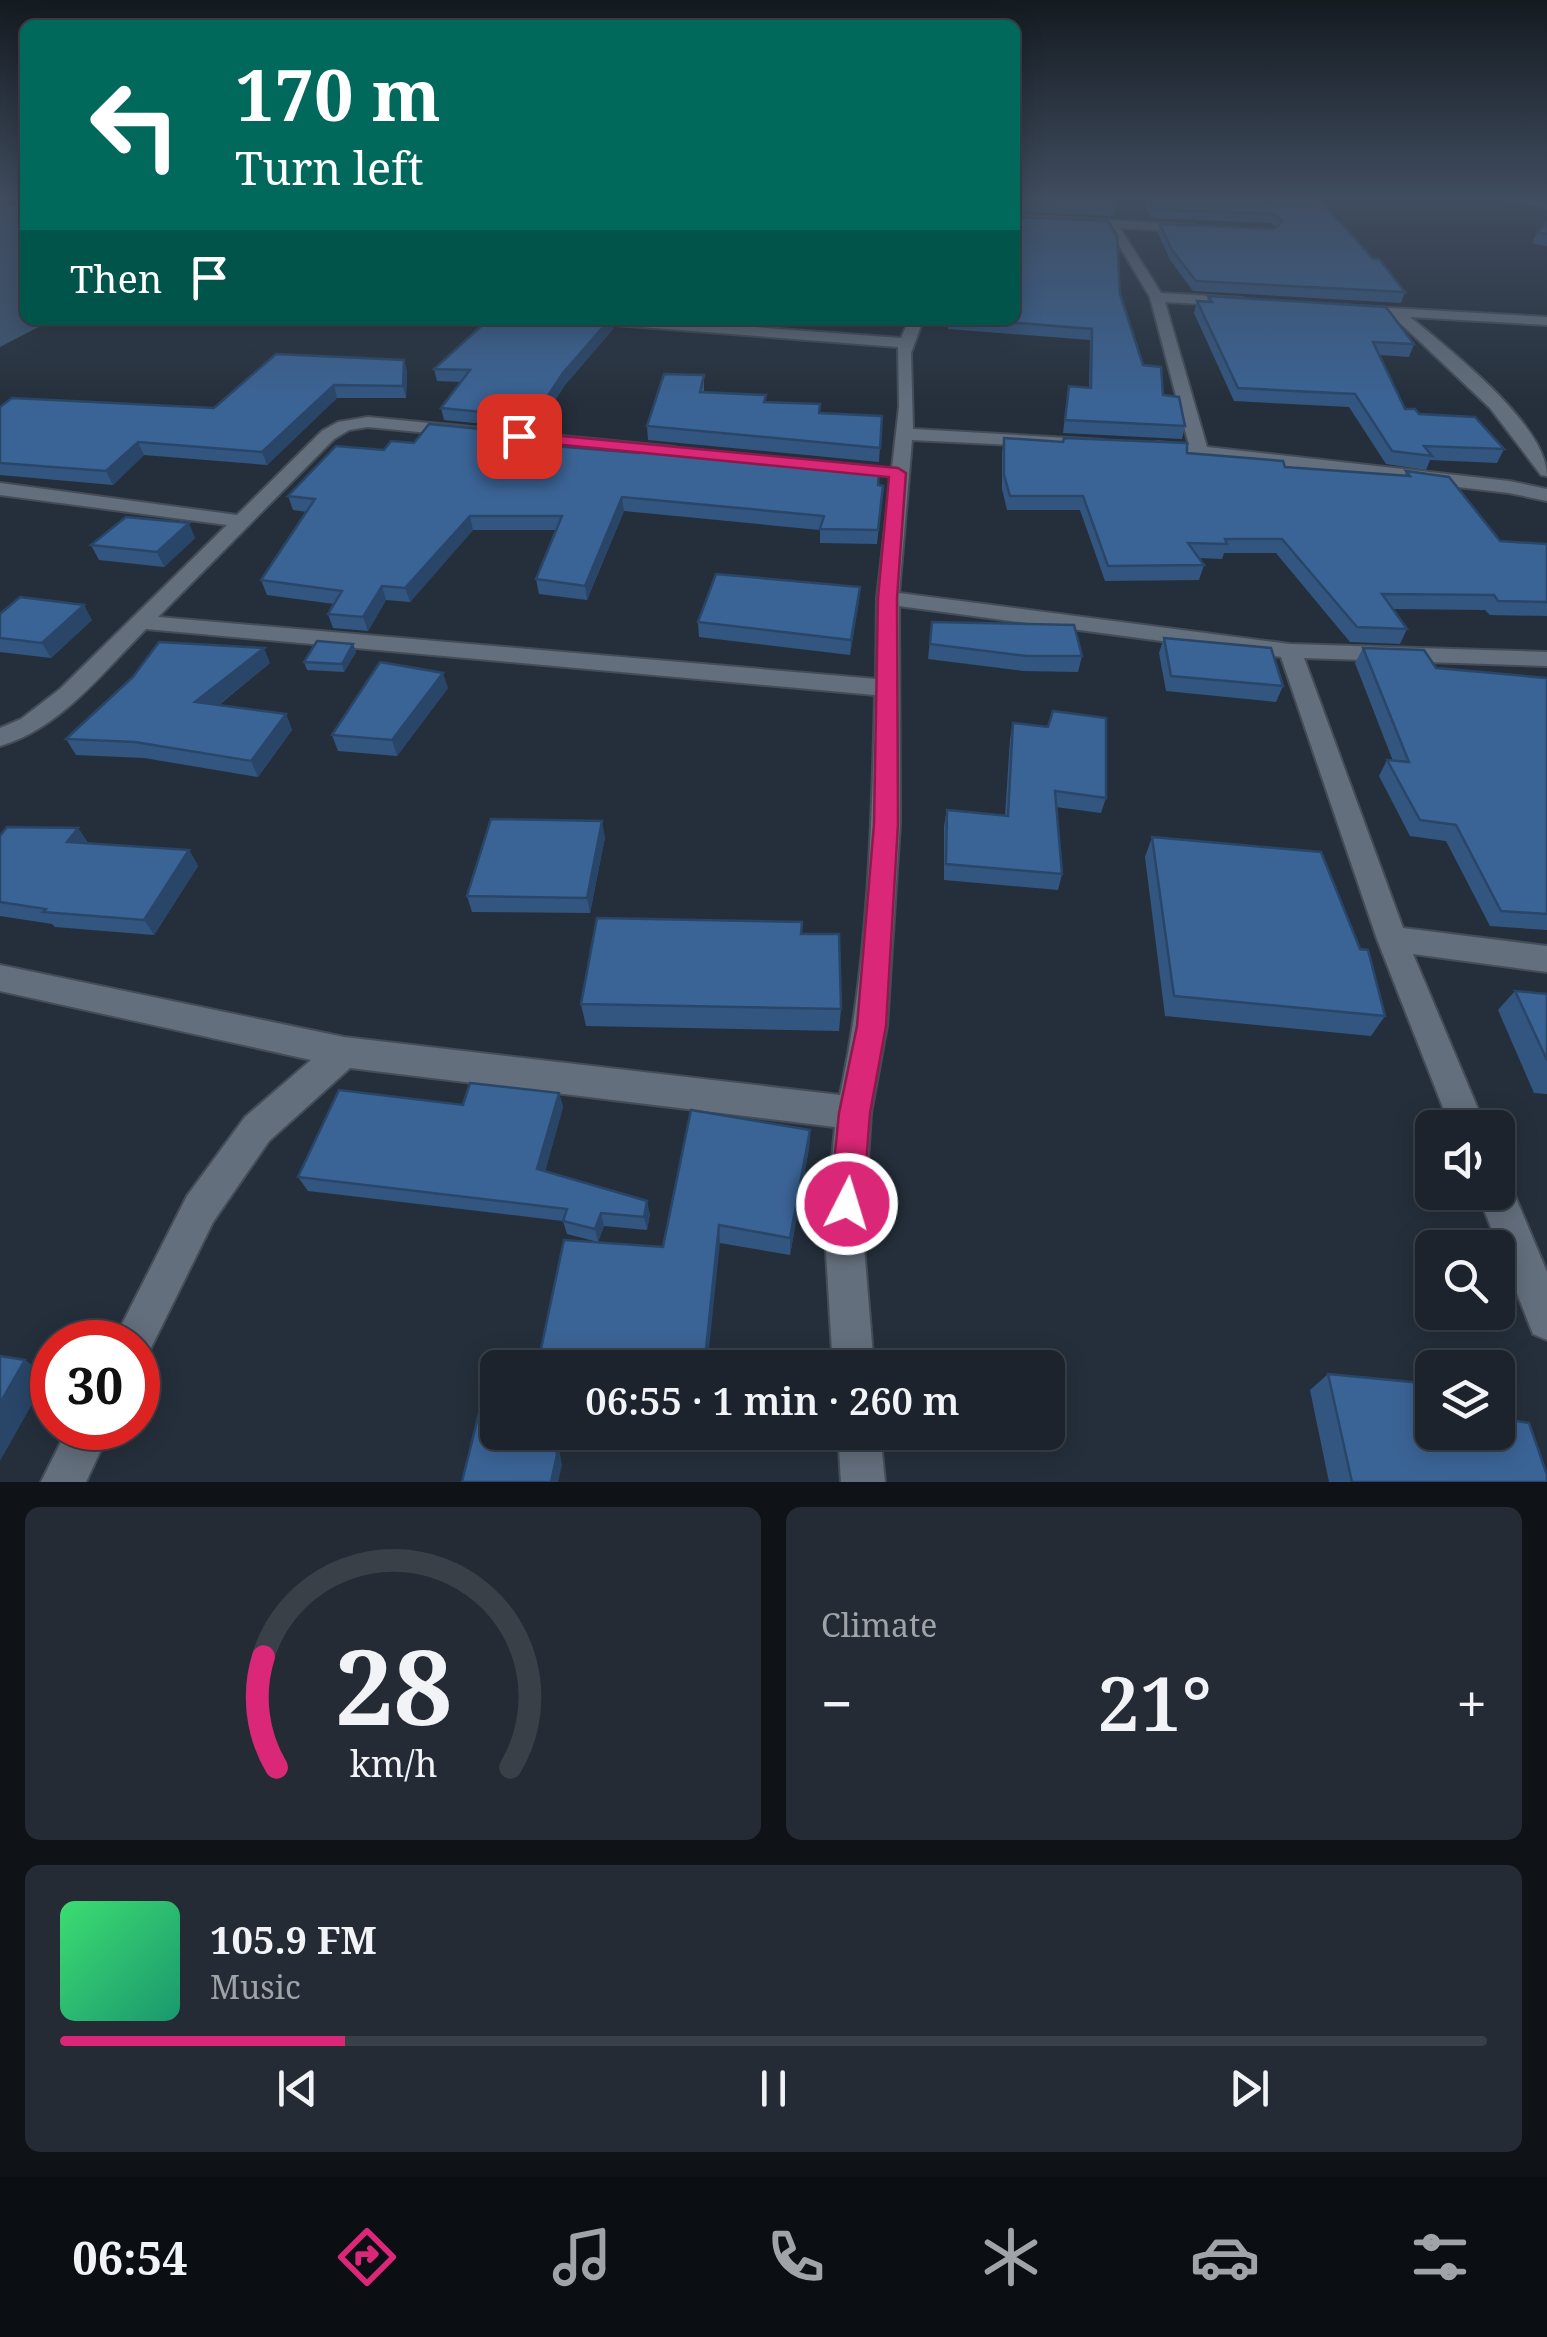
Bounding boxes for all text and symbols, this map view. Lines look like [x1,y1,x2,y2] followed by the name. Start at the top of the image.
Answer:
[235,46,441,142] text: 170 m
[70,60,200,190] icon: left
[235,137,424,198] text: Turn left
[182,250,237,305] icon: arrive
[70,252,162,304] text: Then
[477,394,562,479] pin
[492,409,547,464] icon: arrive
[1415,1110,1515,1450] map controls
[1415,1110,1515,1210] button: sound
[795,1152,899,1256] position arrow
[1415,1230,1515,1330] button: search
[30,1320,160,1450] speed limit sign: 30
[1415,1350,1515,1450] button: layers
[585,1374,960,1426] text: 06:55 · 1 min · 260 m
[821,1603,937,1646] text: Climate
[334,1614,452,1755] text: 28
[1097,1651,1212,1753] text: 21°
[821,1665,853,1740] text: −
[1456,1665,1487,1740] text: +
[349,1739,437,1787] text: km/h
[210,1913,377,1965] text: 105.9 FM
[210,1965,301,2008] text: Music
[270,2061,325,2116] icon: previous
[746,2061,801,2116] icon: pause
[1222,2061,1277,2116] icon: next
[332,2222,402,2292] icon: directions
[547,2222,617,2292] icon: music
[761,2222,831,2292] icon: phone
[976,2222,1046,2292] icon: climate
[1190,2222,1260,2292] icon: car
[1405,2222,1475,2292] icon: filters
[72,2227,188,2288] text: 06:54

